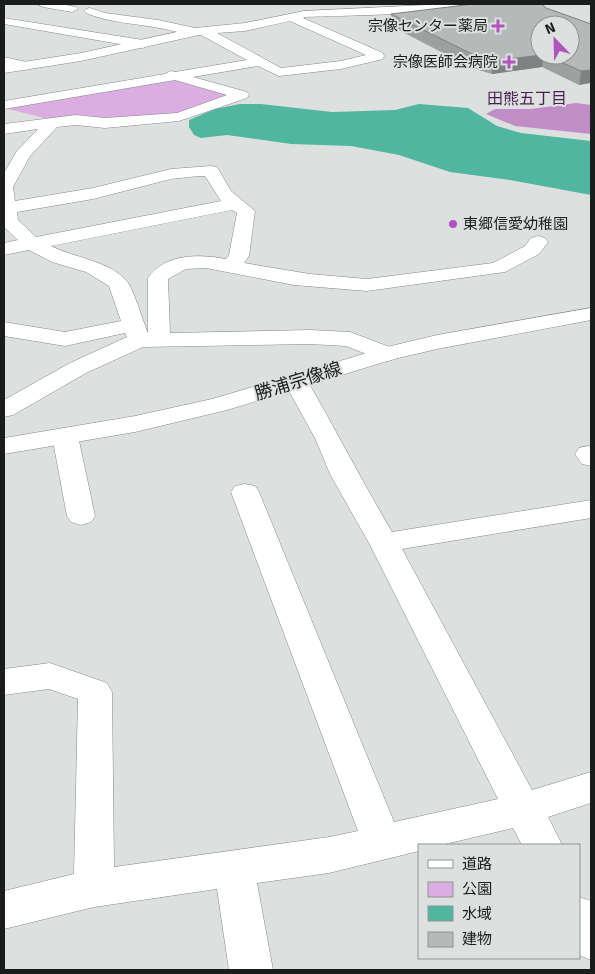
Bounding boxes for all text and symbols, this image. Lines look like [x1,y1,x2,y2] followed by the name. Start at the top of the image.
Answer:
[530,15,580,65] north arrow
[368,17,488,35] place label: 宗像センター薬局
[542,19,558,38] text: N
[492,20,504,32] marker: 宗像センター薬局
[393,53,498,71] place label: 宗像医師会病院
[502,55,516,69] marker: 宗像医師会病院
[487,89,567,109] district label: 田熊五丁目
[463,215,568,233] place label: 東郷信愛幼稚園
[447,218,459,230] marker: 東郷信愛幼稚園
[252,357,344,405] street label: 勝浦宗像線
[418,844,580,959] legend
[462,855,492,873] text: 道路
[462,880,492,898] text: 公園
[462,905,492,923] text: 水域
[462,930,492,948] text: 建物

